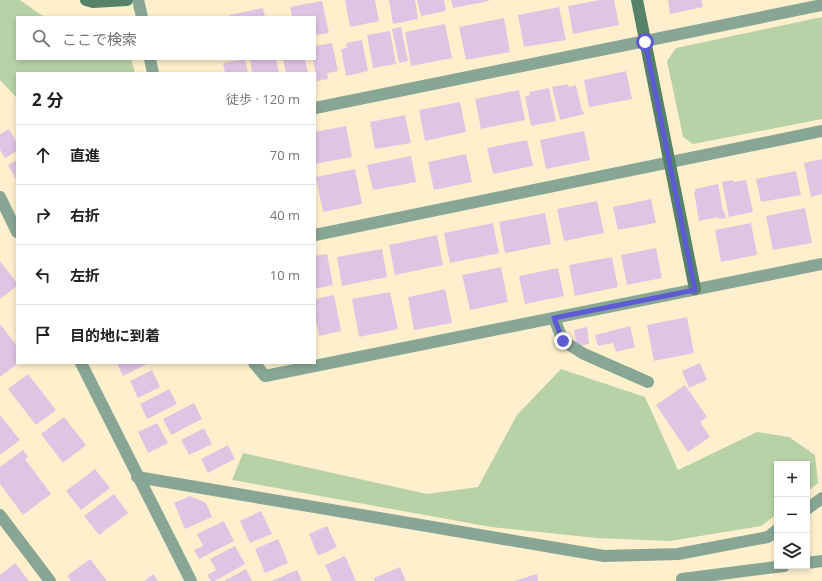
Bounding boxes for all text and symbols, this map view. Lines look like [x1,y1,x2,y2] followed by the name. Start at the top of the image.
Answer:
[16,16,316,60] search box
[30,27,52,49] icon: search
[62,29,137,49] text: ここで検索
[636,33,654,51] route start
[32,88,63,111] text: 2 分
[226,90,300,108] text: 徒歩 · 120 m
[32,144,54,166] icon: ahead
[70,145,100,165] text: 直進
[270,146,300,164] text: 70 m
[32,204,54,226] icon: right
[70,205,100,225] text: 右折
[270,206,300,224] text: 40 m
[32,264,54,286] icon: left
[70,265,100,285] text: 左折
[270,266,300,284] text: 10 m
[32,324,54,346] icon: arrive
[70,325,160,345] text: 目的地に到着
[554,332,572,350] route end
[774,461,810,569] map controls
[774,461,810,497] button: +
[774,497,810,533] button: −
[774,533,810,569] button: layers

